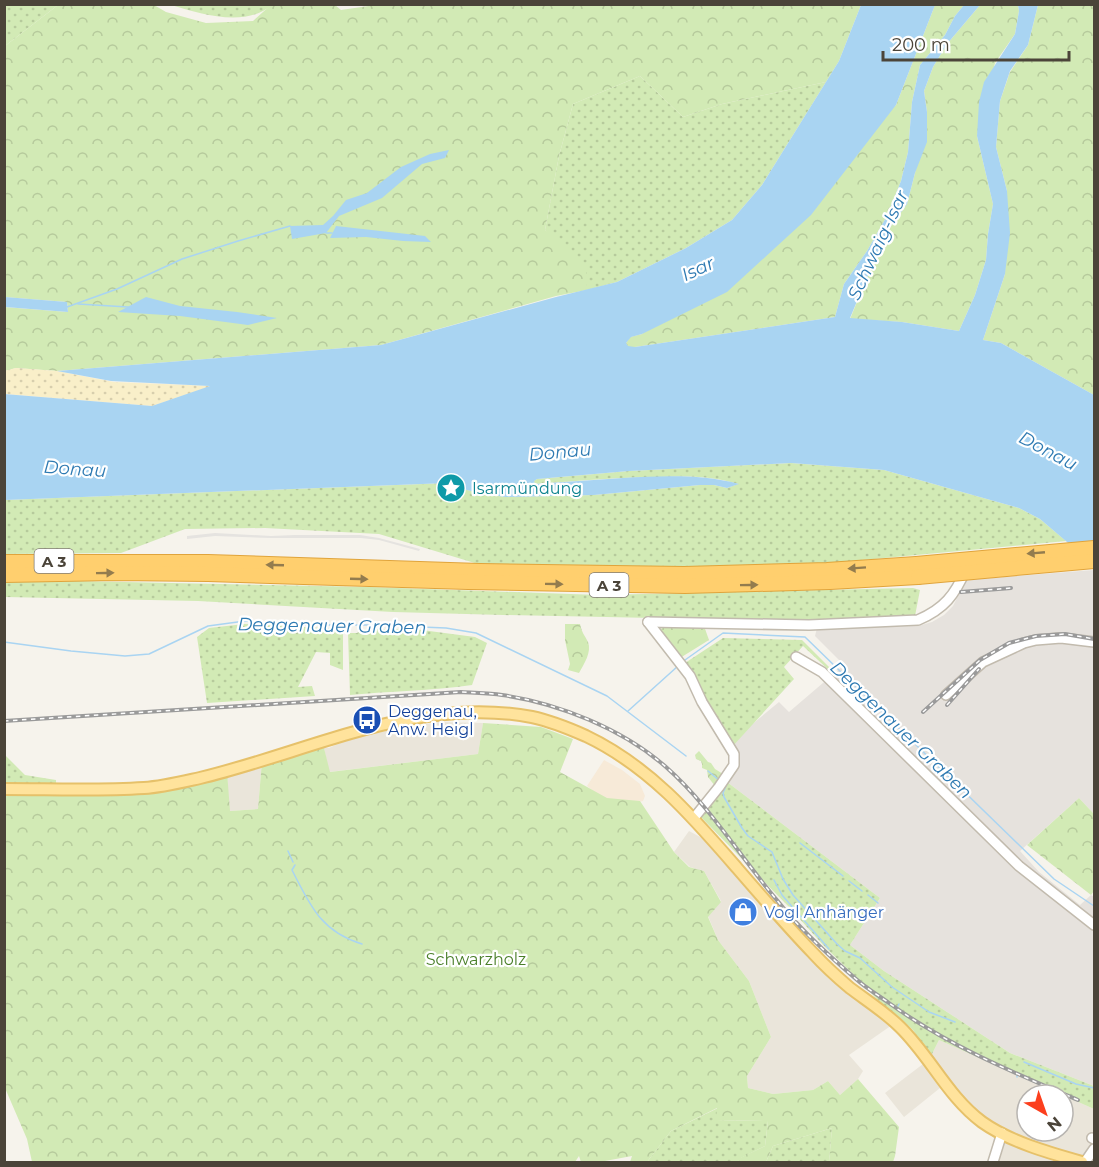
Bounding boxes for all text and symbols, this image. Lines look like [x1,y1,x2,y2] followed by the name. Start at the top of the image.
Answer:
[883,24,1069,62] scale bar
[892,34,950,56] text: 200 m
[843,186,913,303] water label: Schwaig-Isar
[678,252,719,286] water label: Isar
[1015,427,1081,475] water label: Donau
[528,438,592,466] water label: Donau
[43,456,107,482] water label: Donau
[435,472,467,504] place icon: Isarmündung
[472,479,582,498] place label: Isarmündung
[34,549,74,573] road number: A 3
[1027,549,1046,558] one-way arrow
[265,560,284,569] one-way arrow
[848,563,867,573] one-way arrow
[95,568,114,578] one-way arrow
[590,573,628,597] road number: A 3
[350,574,369,584] one-way arrow
[545,579,564,588] one-way arrow
[740,580,759,590] one-way arrow
[237,613,427,639] water label: Deggenauer Graben
[825,656,977,804] water label: Deggenauer Graben
[388,702,477,739] place label: Deggenau, Anw. Heigl
[351,704,383,736] bus stop icon: Deggenau, Anw. Heigl
[727,896,759,928] shop icon: Vogl Anhänger
[764,903,884,922] place label: Vogl Anhänger
[426,950,526,969] park label: Schwarzholz
[1015,1083,1075,1143] north arrow
[1043,1113,1065,1136] text: N

